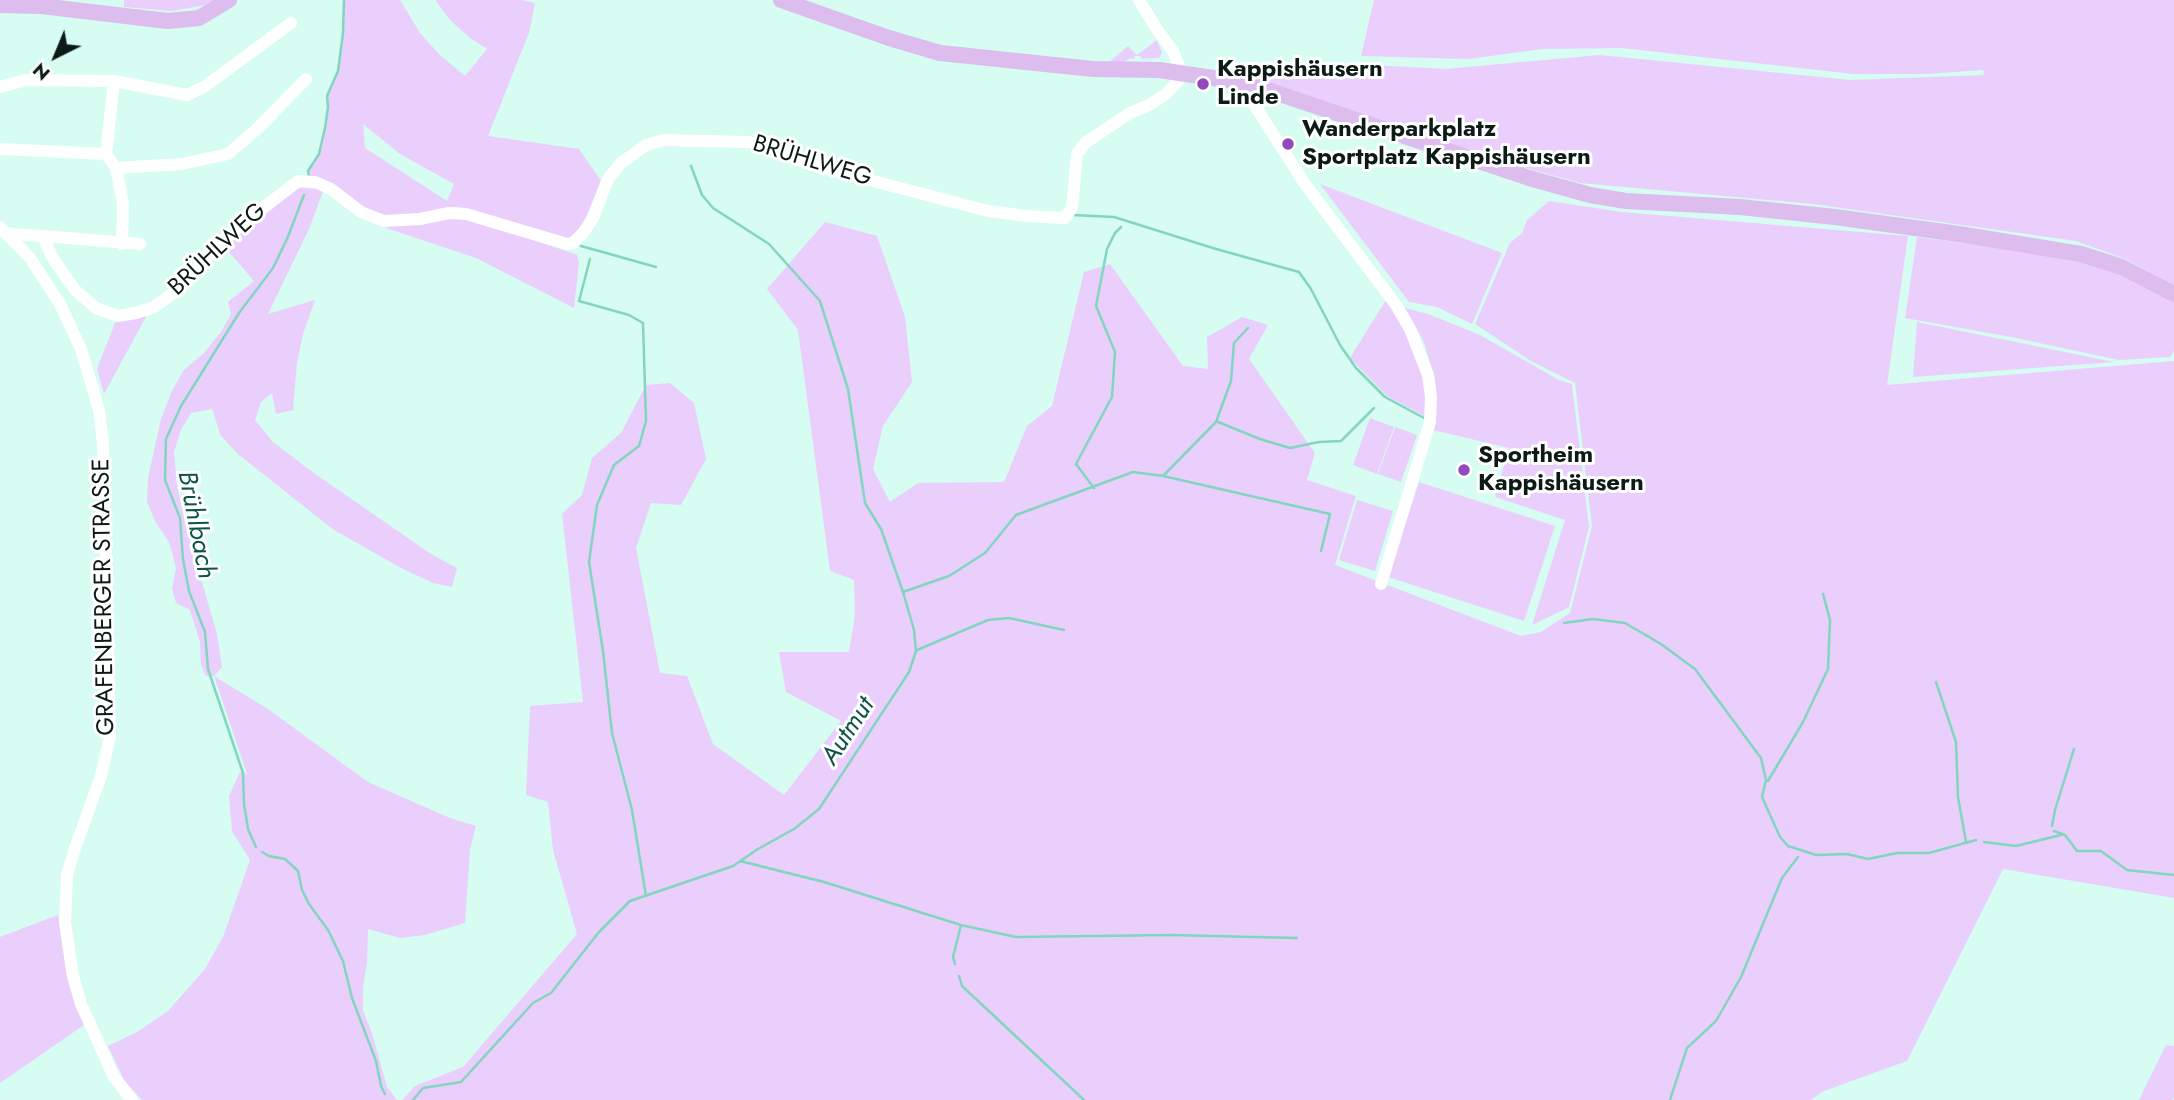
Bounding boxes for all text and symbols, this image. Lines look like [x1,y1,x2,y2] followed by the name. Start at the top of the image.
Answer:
[21,21,91,91] north arrow
[1217,56,1383,112] place label: Kappishäusern Linde
[27,57,56,87] text: N
[1195,76,1211,92] marker: Kappishäusern Linde
[1302,116,1591,172] place label: Wanderparkplatz Sportplatz Kappishäusern
[749,130,875,194] street label: BRÜHLWEG
[1280,136,1296,152] marker: Wanderparkplatz Sportplatz Kappishäusern
[163,198,273,302] street label: BRÜHLWEG
[1478,442,1644,498] place label: Sportheim Kappishäusern
[88,458,122,736] street label: GRAFENBERGER STRASSE
[1456,462,1472,478] marker: Sportheim Kappishäusern
[169,468,221,582] water label: Brühlbach
[816,692,882,772] water label: Autmut

